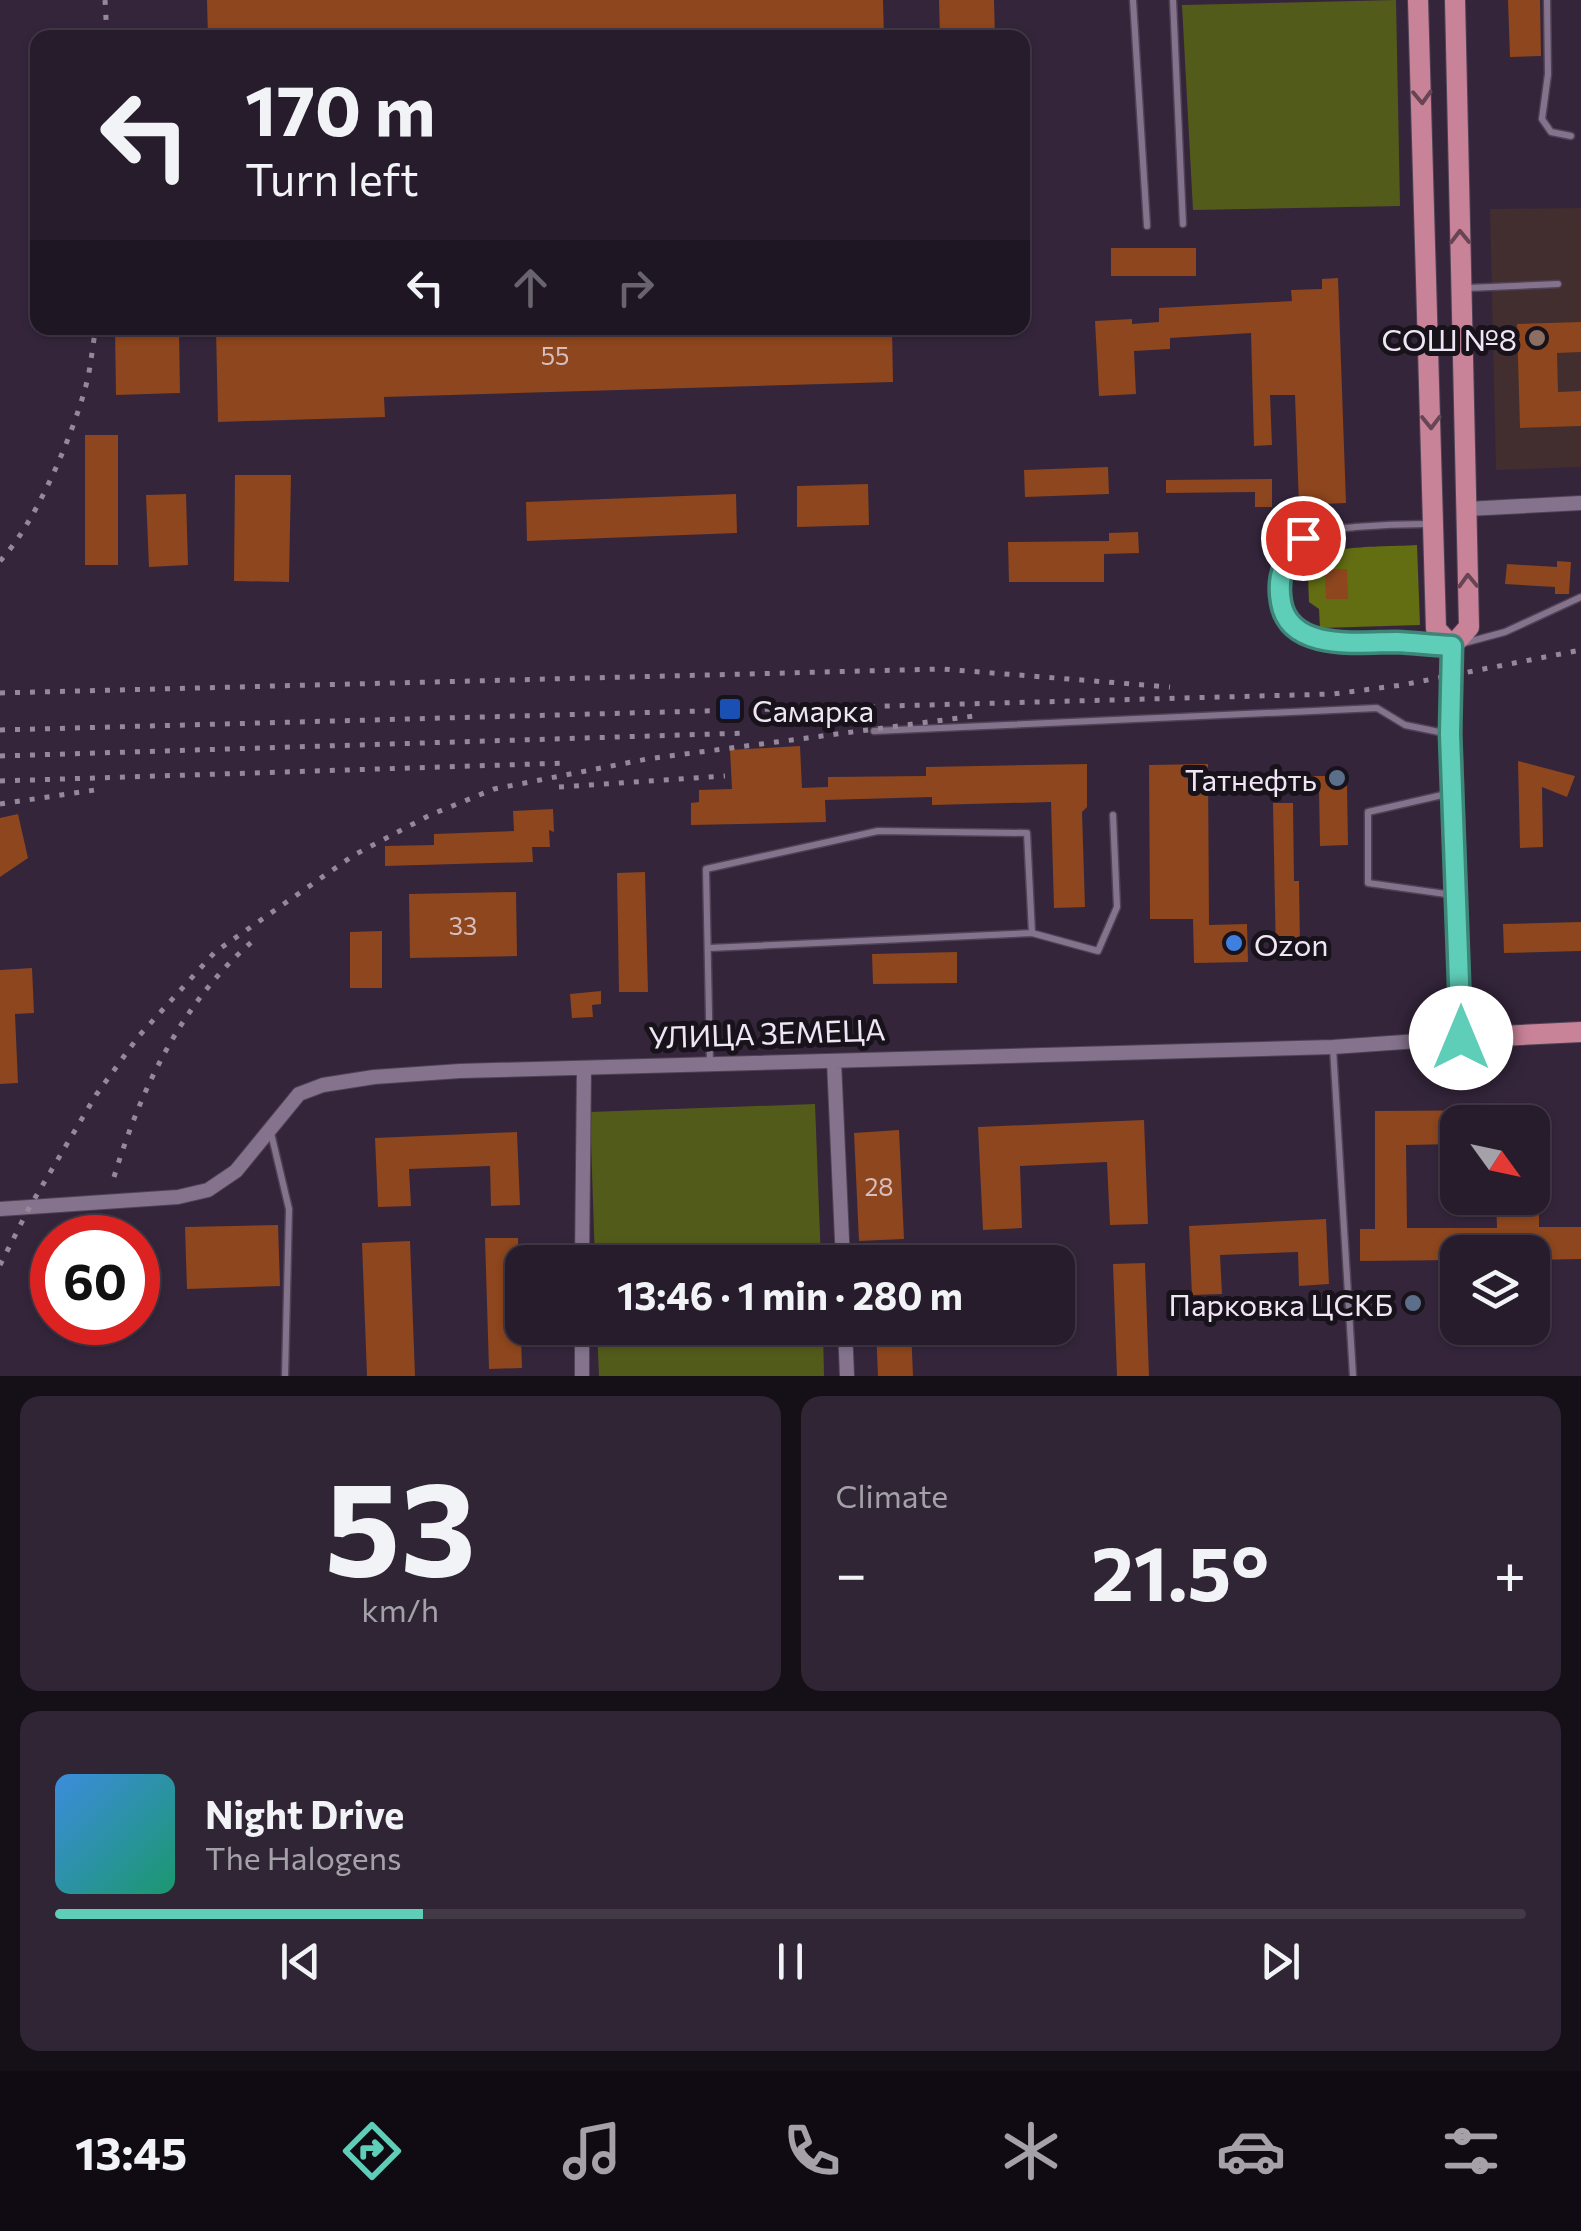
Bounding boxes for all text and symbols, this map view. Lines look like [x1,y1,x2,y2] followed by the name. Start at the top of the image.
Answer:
[245,65,436,150] text: 170 m
[80,70,210,200] icon: left
[1411,90,1432,106] one-way arrow
[245,150,419,205] text: Turn left
[1449,229,1470,245] one-way arrow
[398,260,453,315] icon: left
[503,260,558,315] icon: ahead
[608,260,663,315] icon: right
[1381,320,1517,357] place label: СОШ №8
[1526,327,1548,349] marker: СОШ №8
[541,340,569,370] house number: 55
[1420,415,1441,431] one-way arrow
[1261,496,1346,581] pin
[1276,511,1331,566] icon: arrive
[1458,573,1479,589] one-way arrow
[752,691,874,728] place label: Самарка
[717,696,743,722] marker: Самарка
[1185,760,1317,797] place label: Татнефть
[1326,767,1348,789] marker: Татнефть
[449,910,477,940] house number: 33
[1254,925,1329,962] place label: Ozon
[1223,932,1245,954] marker: Ozon
[1409,986,1513,1090] position arrow
[648,1009,886,1055] street label: УЛИЦА ЗЕМЕЦА
[1440,1105,1550,1215] north arrow
[1440,1105,1550,1345] map controls
[865,1171,893,1201] house number: 28
[30,1215,160,1345] speed limit sign: 60
[1440,1235,1550,1345] button: layers
[617,1271,963,1318] text: 13:46 · 1 min · 280 m
[1169,1285,1393,1322] place label: Парковка ЦСКБ
[1402,1292,1424,1314] marker: Парковка ЦСКБ
[324,1444,476,1603] text: 53
[836,1475,948,1515] text: Climate
[1091,1525,1269,1616] text: 21.5°
[836,1538,867,1605] text: −
[1494,1538,1526,1605] text: +
[361,1589,439,1629] text: km/h
[205,1790,404,1837] text: Night Drive
[205,1837,402,1877] text: The Halogens
[273,1934,328,1989] icon: previous
[763,1934,818,1989] icon: pause
[1253,1934,1308,1989] icon: next
[337,2116,407,2186] icon: directions
[557,2116,627,2186] icon: music
[777,2116,847,2186] icon: phone
[996,2116,1066,2186] icon: climate
[1216,2116,1286,2186] icon: car
[1436,2116,1506,2186] icon: filters
[75,2124,187,2179] text: 13:45

